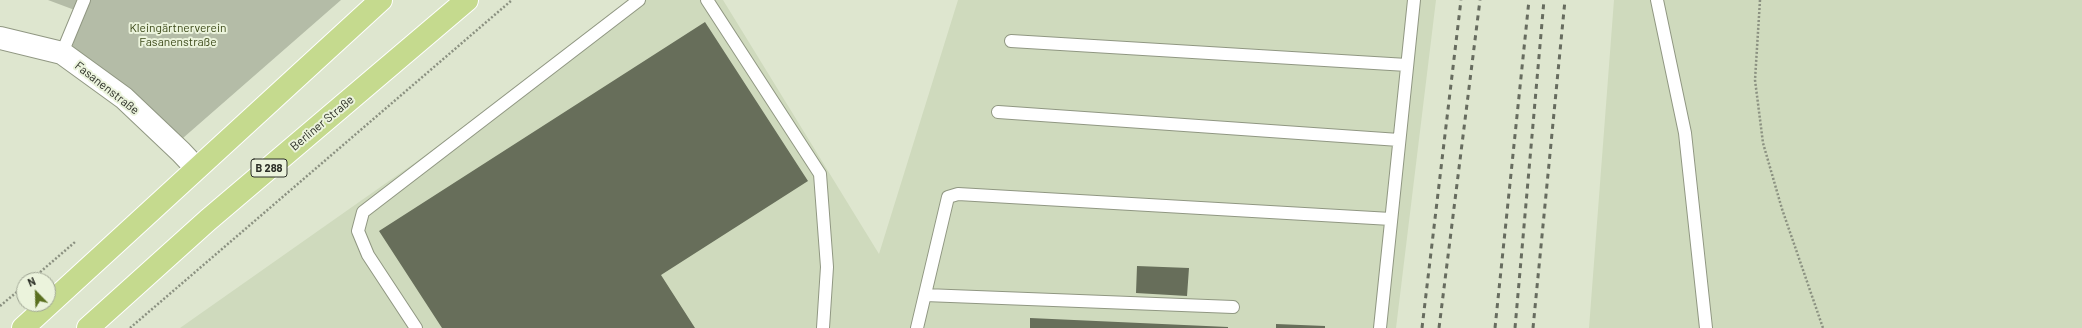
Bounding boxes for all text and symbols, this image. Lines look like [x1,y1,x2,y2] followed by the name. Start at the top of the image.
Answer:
[129,21,227,49] park label: Kleingärtnerverein Fasanenstraße
[72,59,142,117] street label: Fasanenstraße
[287,92,357,154] street label: Berliner Straße
[251,159,287,177] road number: B 288
[16,272,56,312] north arrow
[26,274,37,289] text: N

